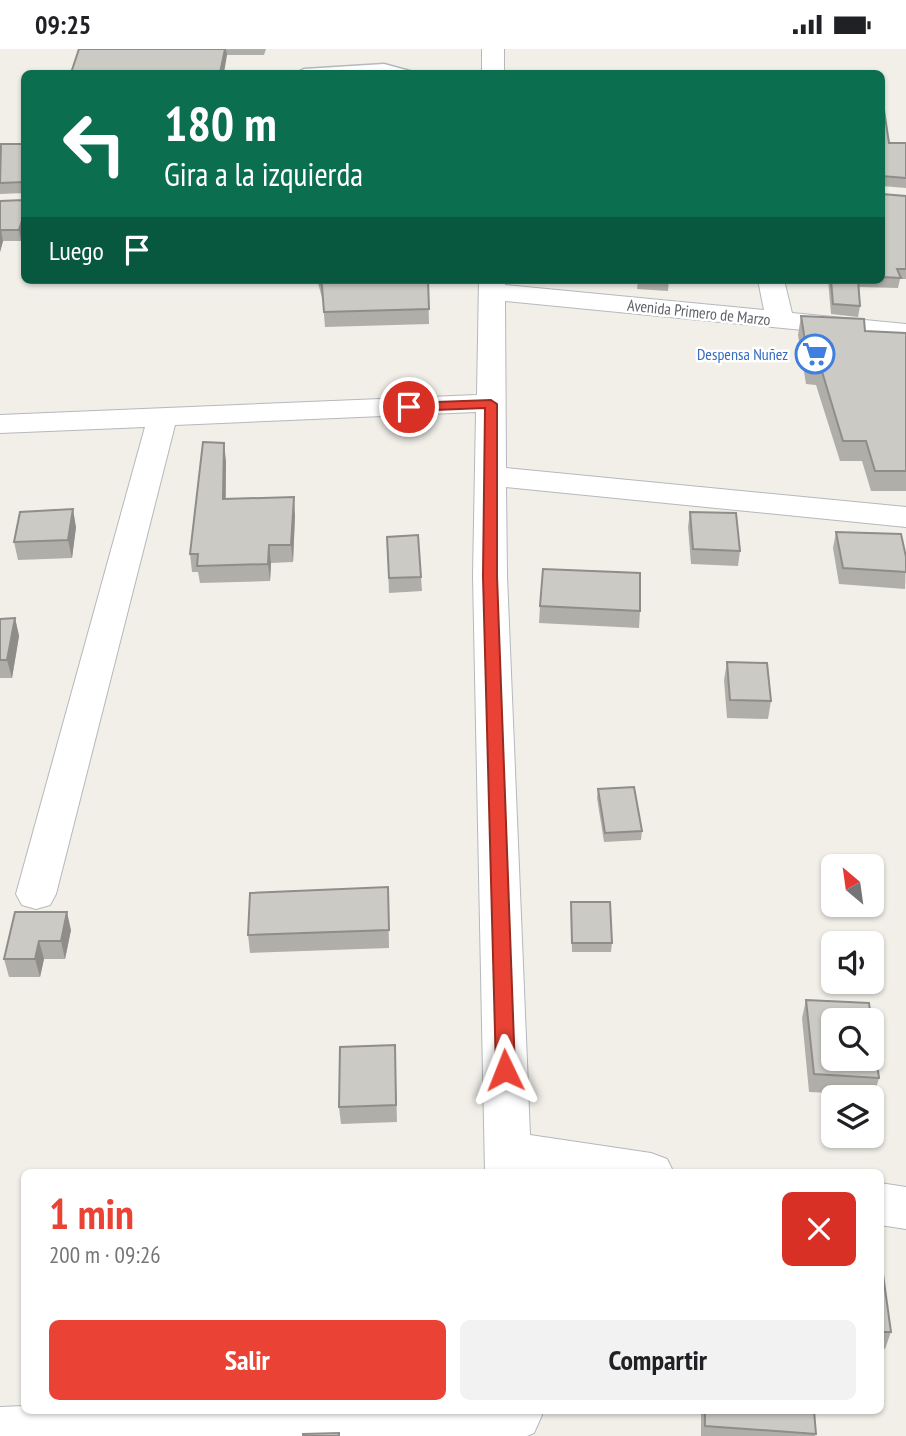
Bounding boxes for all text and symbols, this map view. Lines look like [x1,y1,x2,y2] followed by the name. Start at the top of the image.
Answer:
[35,8,91,41] text: 09:25
[164,91,277,155] text: 180 m
[49,98,140,189] icon: left
[164,153,363,195] text: Gira a la izquierda
[118,231,156,269] icon: arrive
[49,234,104,267] text: Luego
[626,295,772,329] street label: Avenida Primero de Marzo
[794,333,836,375] supermarket icon: Despensa Nuñez
[697,344,788,364] place label: Despensa Nuñez
[379,377,439,437] pin
[390,388,428,426] icon: arrive
[821,854,884,917] north arrow
[821,854,884,1148] map controls
[821,931,884,994] button: sound
[821,1008,884,1071] button: search
[468,1033,542,1107] position arrow
[821,1085,884,1148] button: layers
[49,1186,134,1241] text: 1 min
[782,1192,856,1266] button: close
[49,1240,161,1269] text: 200 m · 09:26
[49,1320,446,1400] button: Salir
[460,1320,856,1400] button: Compartir

